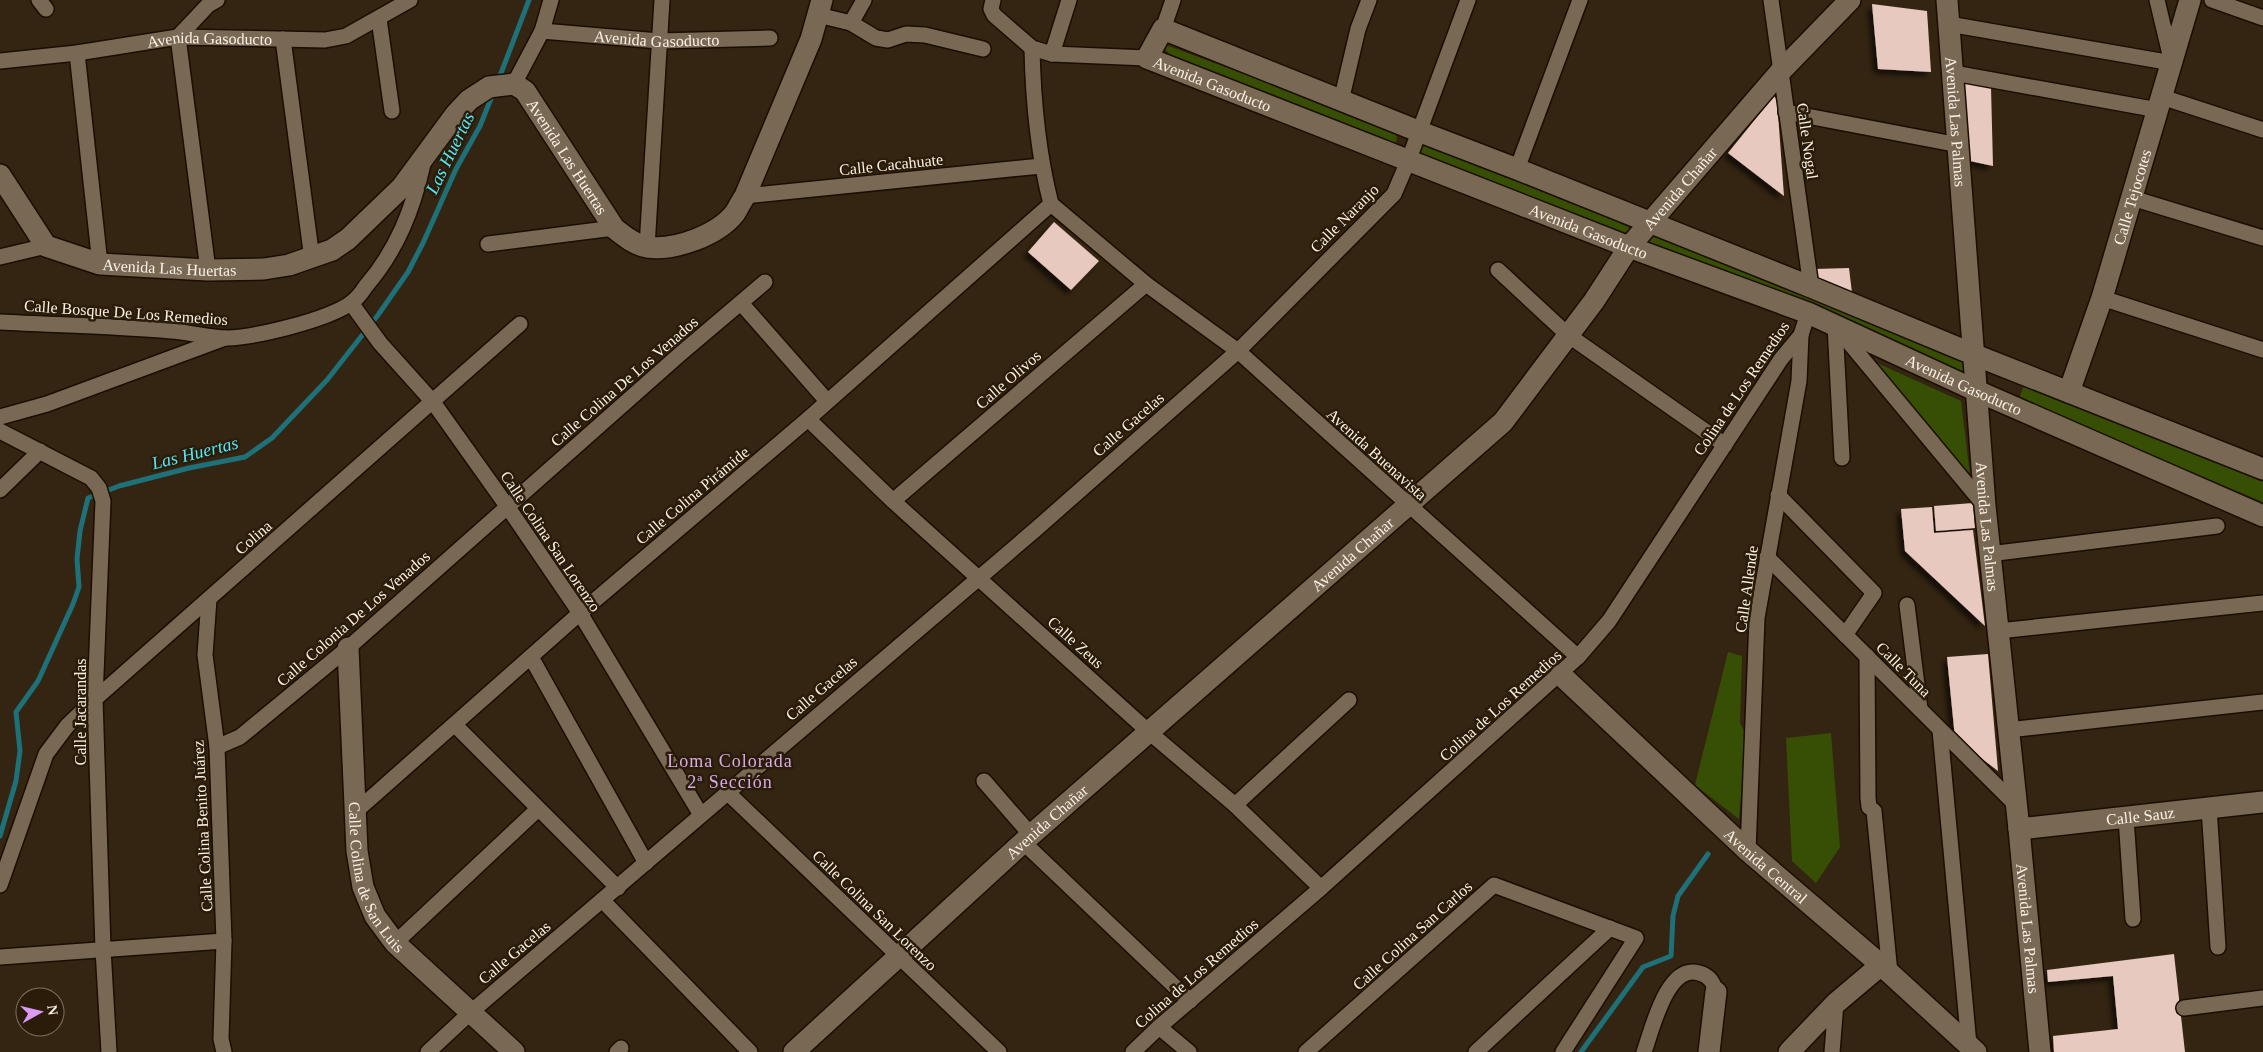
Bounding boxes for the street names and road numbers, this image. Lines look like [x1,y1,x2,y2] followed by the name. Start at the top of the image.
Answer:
[593,27,720,50] street label: Avenida Gasoducto
[146,29,272,51] street label: Avenida Gasoducto
[1151,53,1274,115] street label: Avenida Gasoducto
[1942,56,1969,187] street label: Avenida Las Palmas
[523,96,611,218] street label: Avenida Las Huertas
[1793,102,1821,181] street label: Calle Nogal
[1640,143,1721,233] street label: Avenida Chañar
[2110,147,2154,247] street label: Calle Tejocotes
[838,151,944,178] street label: Calle Cacahuate
[1307,181,1383,257] street label: Calle Naranjo
[1527,201,1650,262] street label: Avenida Gasoducto
[102,256,236,279] street label: Avenida Las Huertas
[23,297,229,329] street label: Calle Bosque De Los Remedios
[547,313,701,450] street label: Calle Colina De Los Venados
[1690,318,1793,458] street label: Colina de Los Remedios
[972,347,1044,412] street label: Calle Olivos
[1903,351,2024,419] street label: Avenida Gasoducto
[1089,389,1167,460] street label: Calle Gacelas
[1323,405,1430,504] street label: Avenida Buenavista
[632,443,752,548] street label: Calle Colina Pirámide
[1973,461,2002,592] street label: Avenida Las Palmas
[497,468,604,615] street label: Calle Colina San Lorenzo
[1308,514,1397,595] street label: Avenida Chañar
[232,517,275,558] street label: Colina
[1732,545,1761,634] street label: Calle Allende
[273,547,433,689] street label: Calle Colonia De Los Venados
[1044,613,1107,672] street label: Calle Zeus
[1873,639,1934,700] street label: Calle Tuna
[1436,646,1565,764] street label: Colina de Los Remedios
[782,653,860,724] street label: Calle Gacelas
[72,658,89,766] street label: Calle Jacarandas
[190,740,215,912] street label: Calle Colina Benito Juárez
[1003,781,1092,863] street label: Avenida Chañar
[346,801,407,956] street label: Calle Colina de San Luis
[2105,804,2176,828] street label: Calle Sauz
[1721,825,1811,907] street label: Avenida Central
[809,847,940,974] street label: Calle Colina San Lorenzo
[2013,863,2042,994] street label: Avenida Las Palmas
[1349,877,1475,993] street label: Calle Colina San Carlos
[1131,915,1261,1032] street label: Colina de Los Remedios
[475,917,554,987] street label: Calle Gacelas

